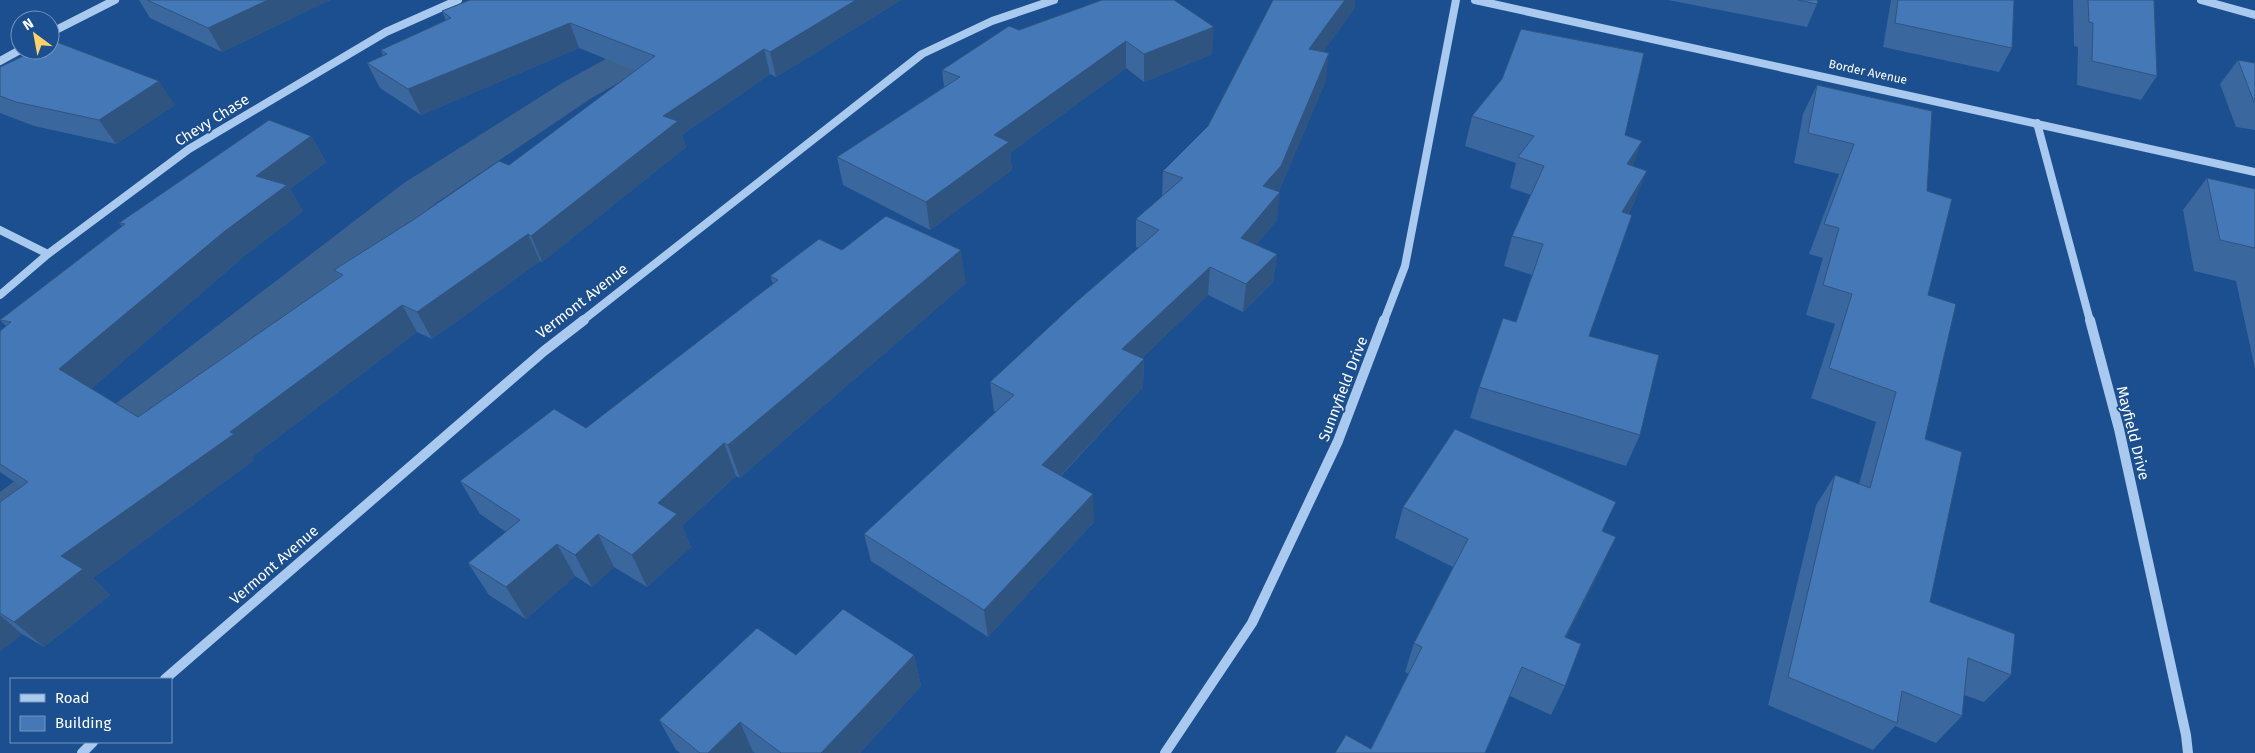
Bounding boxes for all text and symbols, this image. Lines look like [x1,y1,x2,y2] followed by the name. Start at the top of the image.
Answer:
[10,10,60,60] north arrow
[20,15,37,34] text: N
[1827,57,1909,87] street label: Border Avenue
[172,90,252,150] street label: Chevy Chase
[533,260,631,342] street label: Vermont Avenue
[1315,334,1371,444] street label: Sunnyfield Drive
[2113,384,2153,482] street label: Mayfield Drive
[226,522,322,608] street label: Vermont Avenue
[10,678,172,743] legend
[55,689,90,707] text: Road
[55,714,111,732] text: Building

